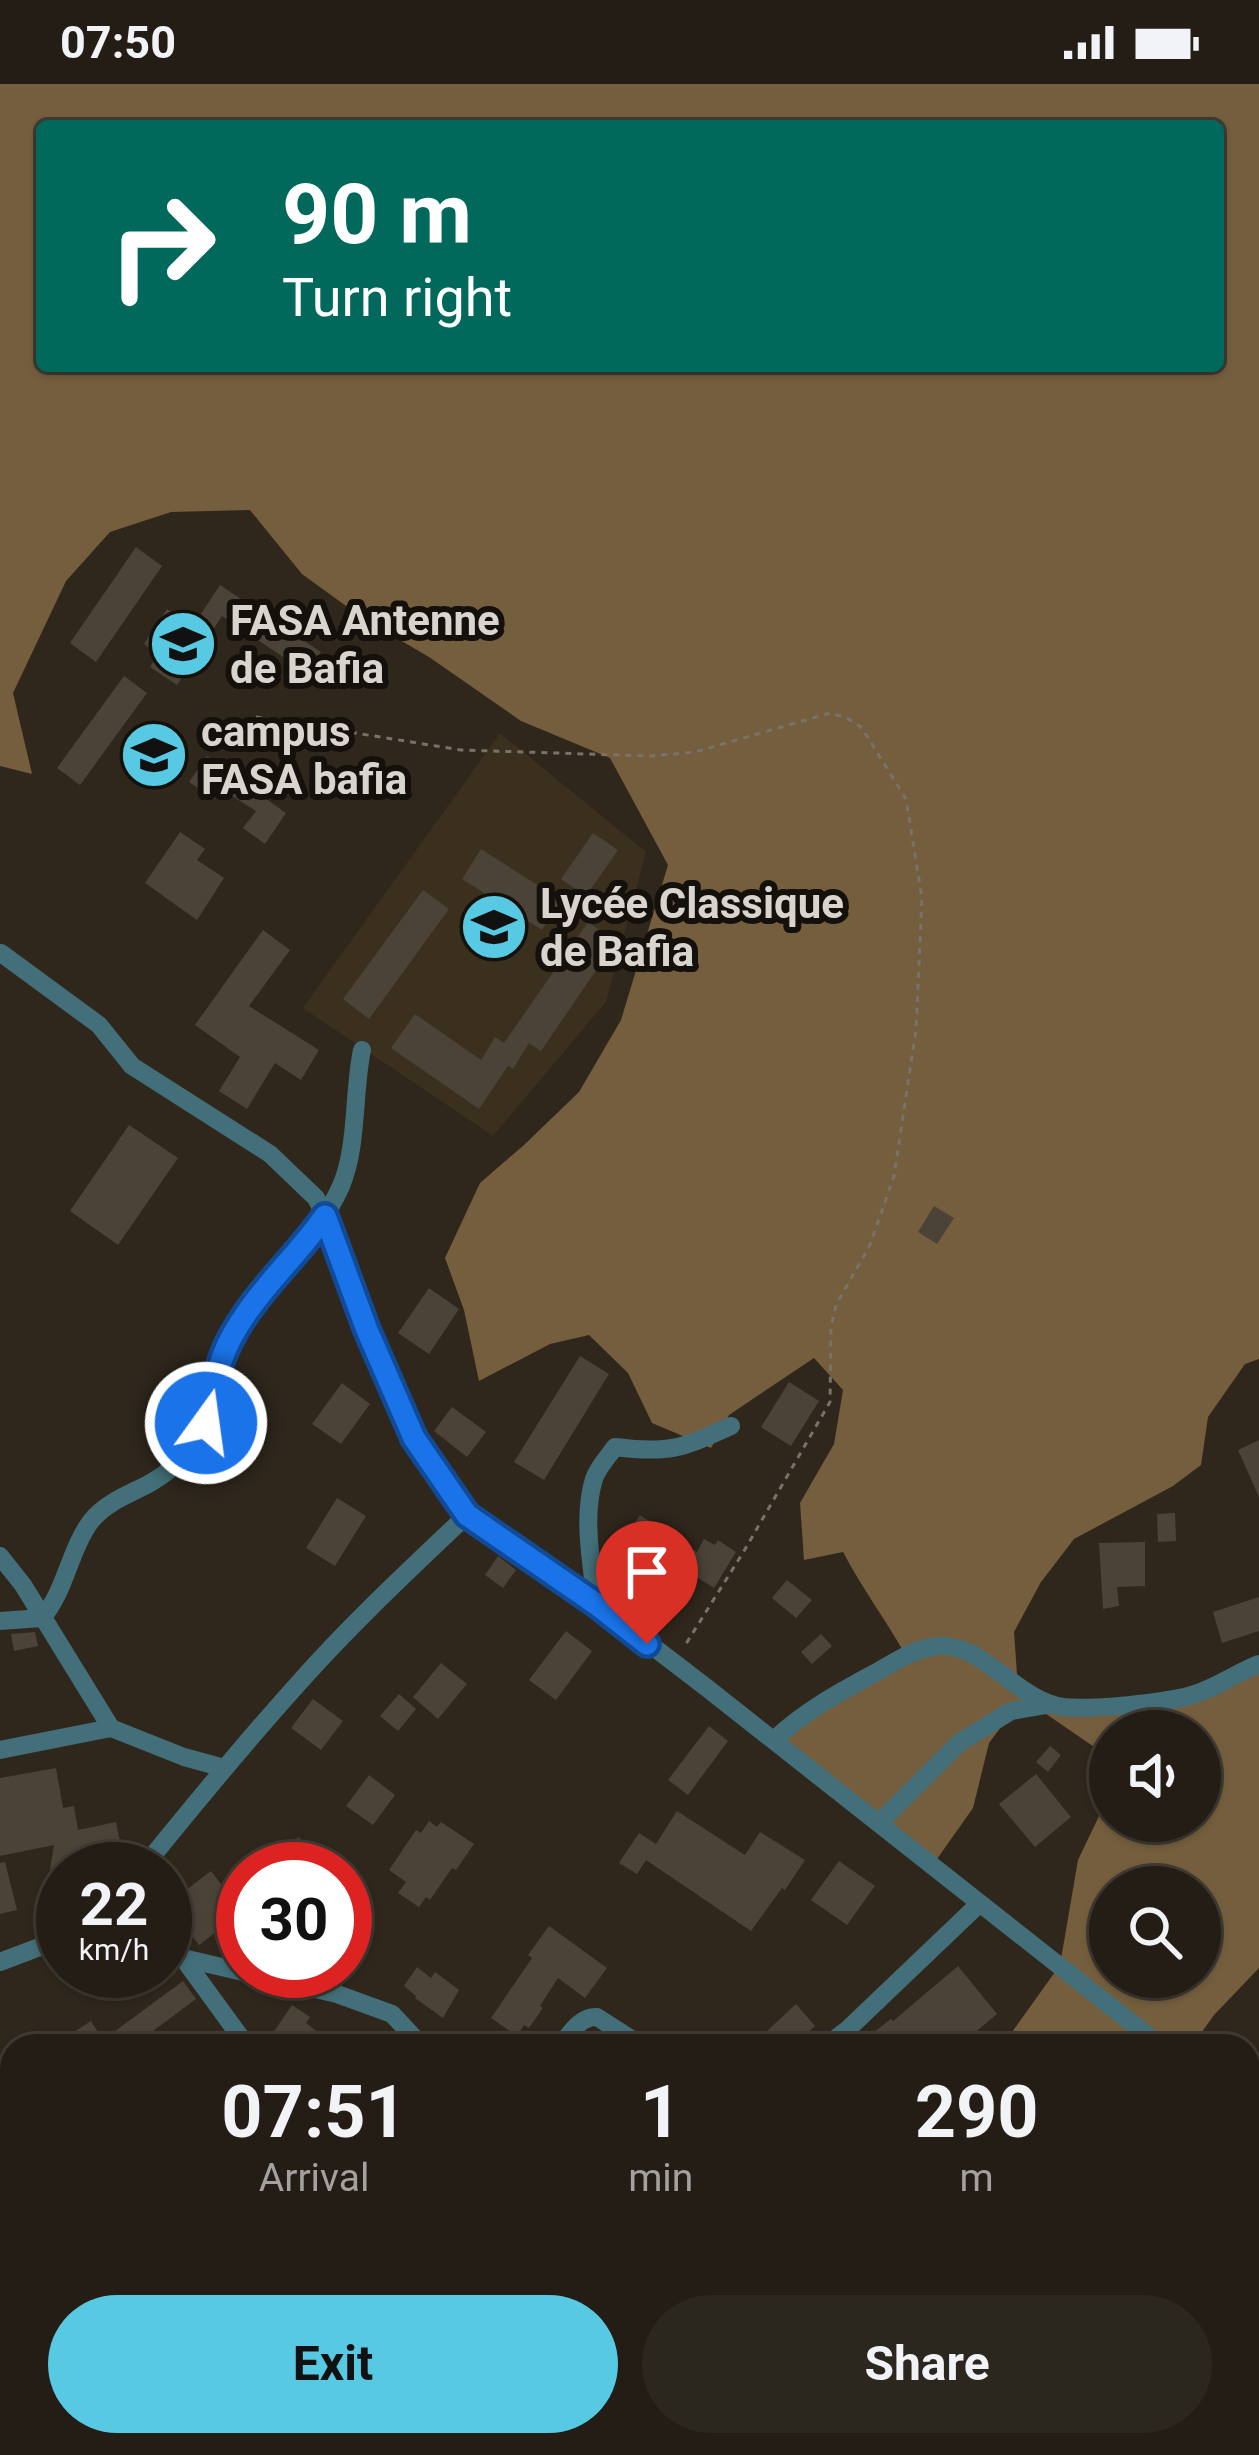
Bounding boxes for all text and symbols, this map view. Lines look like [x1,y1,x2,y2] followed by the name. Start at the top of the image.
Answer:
[60,16,176,69] text: 07:50
[282,165,472,264] text: 90 m
[84,168,240,324] icon: right
[282,266,512,329] text: Turn right
[230,596,500,693] place label: FASA Antenne de Bafia
[148,609,218,679] school or university icon: FASA Antenne de Bafia
[201,707,407,804] place label: campus FASA bafia
[119,720,189,790] school or university icon: campus FASA bafia
[540,879,844,976] place label: Lycée Classique de Bafia
[459,892,529,962] school or university icon: Lycée Classique de Bafia
[143,1360,269,1486] position arrow
[596,1521,698,1644] pin
[614,1539,680,1605] icon: arrive
[1089,1710,1221,1998] map controls
[1089,1710,1221,1842] button: sound
[216,1842,372,1998] speed limit sign: 30
[1089,1866,1221,1998] button: search
[80,1869,148,1940] text: 22
[79,1932,149,1967] text: km/h
[221,2070,407,2155] text: 07:51
[640,2070,681,2155] text: 1
[915,2070,1039,2155] text: 290
[259,2155,369,2201] text: Arrival
[628,2155,693,2201] text: min
[960,2155,994,2201] text: m
[48,2295,618,2433] button: Exit
[642,2295,1212,2433] button: Share

